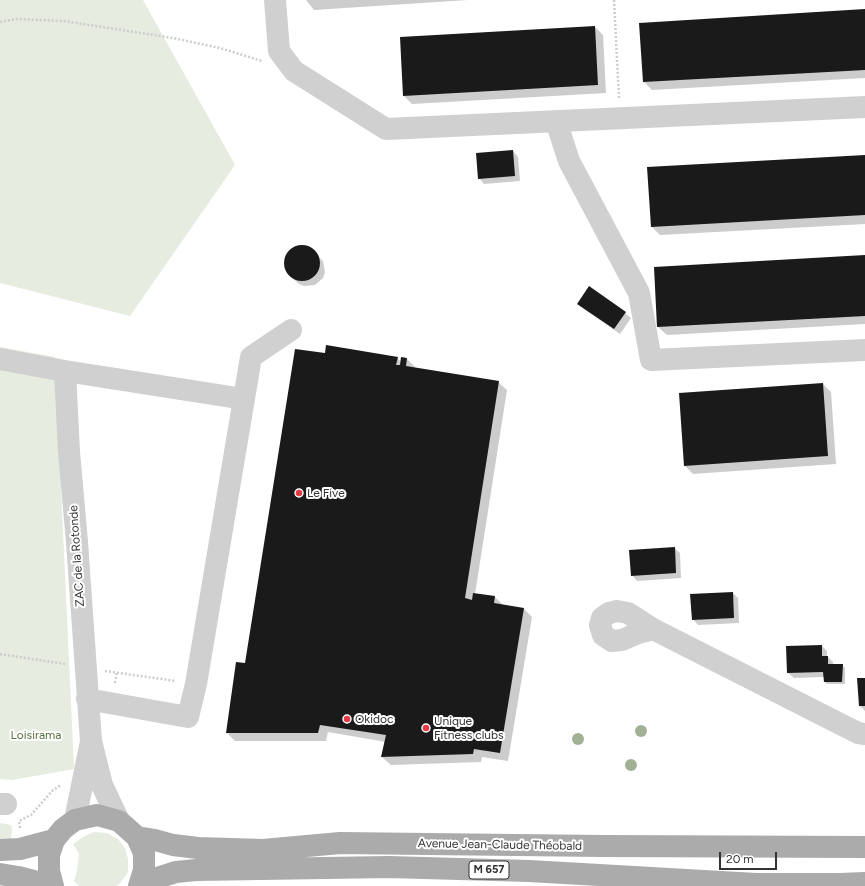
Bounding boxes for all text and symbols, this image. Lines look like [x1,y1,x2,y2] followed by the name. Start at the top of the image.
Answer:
[307,486,345,500] place label: Le Five
[294,488,304,498] marker: Le Five
[66,505,88,607] street label: ZAC de la Rotonde
[355,712,393,726] place label: Okidoc
[342,714,352,724] marker: Okidoc
[434,714,504,742] place label: Unique Fitness clubs
[421,723,431,733] marker: Unique Fitness clubs
[11,728,61,742] park label: Loisirama
[418,836,582,854] street label: Avenue Jean-Claude Théobald
[721,844,779,870] scale bar
[726,852,754,866] text: 20 m
[469,861,509,879] road number: M 657

